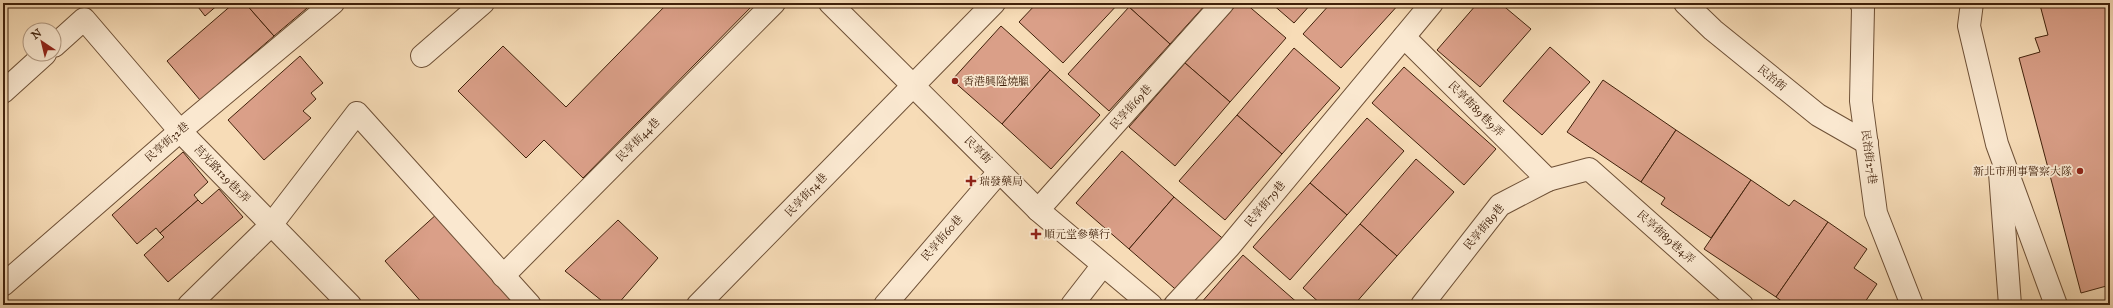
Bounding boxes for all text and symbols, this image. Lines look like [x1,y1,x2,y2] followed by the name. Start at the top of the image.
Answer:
[22,22,62,62] north arrow
[29,26,45,42] text: N
[1755,63,1789,93] street label: 民治街
[963,75,1029,88] place label: 香港興隆燒臘
[950,76,960,86] marker: 香港興隆燒臘
[1446,79,1506,139] street label: 民享街89巷9弄
[1108,82,1154,132] street label: 民享街69巷
[614,116,662,164] street label: 民享街44巷
[142,119,192,165] street label: 民享街32巷
[1859,129,1879,185] street label: 民治街27巷
[962,134,994,166] street label: 民享街
[191,142,253,206] street label: 莒光路129巷1弄
[1973,165,2072,178] place label: 新北市刑事警察大隊
[2075,166,2085,176] marker: 新北市刑事警察大隊
[782,171,830,219] street label: 民享街54巷
[979,175,1023,188] place label: 瑞發藥局
[966,176,976,186] marker: 瑞發藥局
[1242,178,1288,230] street label: 民享街79巷
[1461,201,1507,253] street label: 民享街89巷
[1635,208,1697,266] street label: 民享街89巷4弄
[919,213,965,263] street label: 民享街60巷
[1044,228,1110,241] place label: 順元堂參藥行
[1031,229,1041,239] marker: 順元堂參藥行

